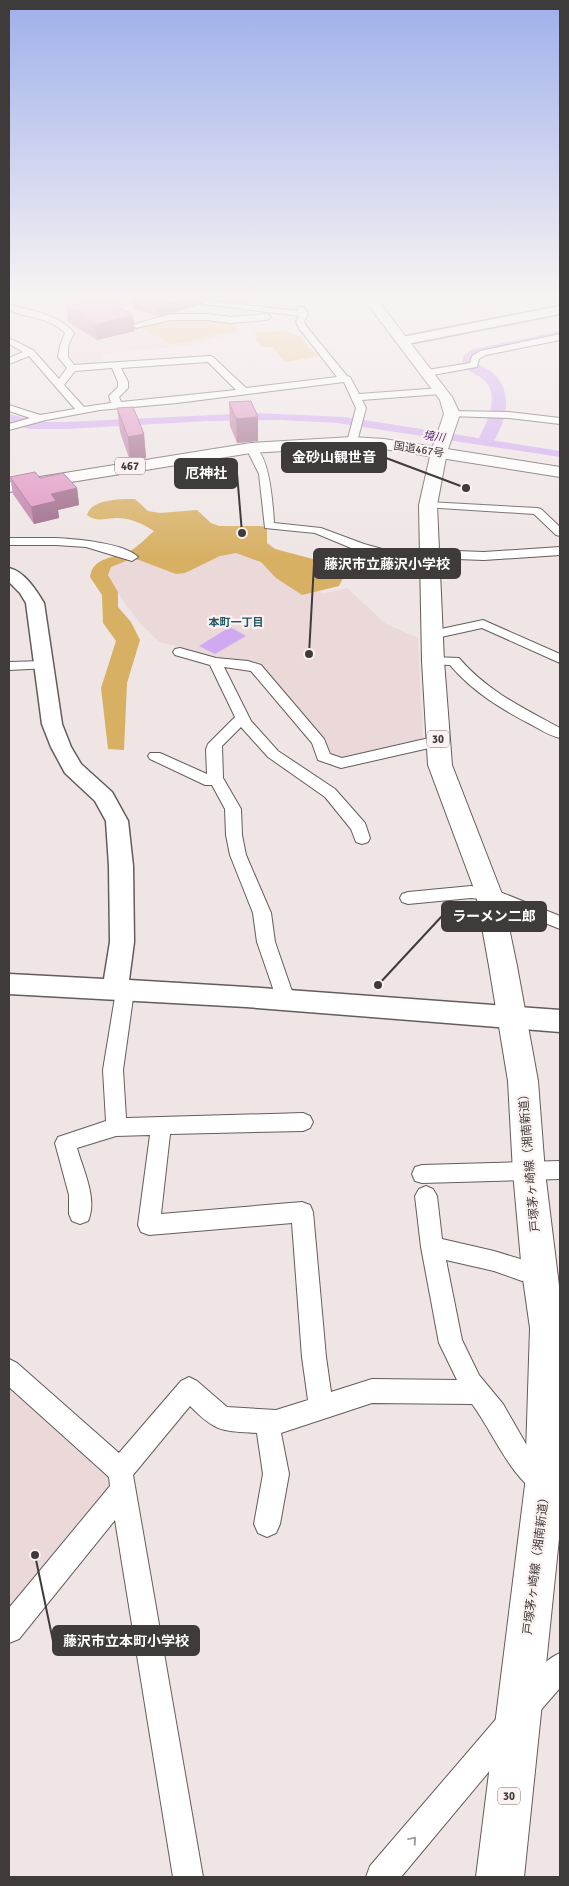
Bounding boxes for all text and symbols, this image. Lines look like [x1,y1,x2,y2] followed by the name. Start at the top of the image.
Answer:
[422,429,447,445] water label: 境川
[393,439,445,460] street label: 国道467号
[282,443,386,472] callout: 金砂山観世音
[292,449,376,466] text: 金砂山観世音
[115,458,145,474] road number: 467
[175,459,237,488] callout: 厄神社
[185,465,227,482] text: 厄神社
[314,549,460,578] callout: 藤沢市立藤沢小学校
[324,556,450,573] text: 藤沢市立藤沢小学校
[209,616,264,629] district label: 本町一丁目
[427,731,449,748] road number: 30
[442,902,546,931] callout: ラーメン二郎
[452,908,536,925] text: ラーメン二郎
[516,1088,543,1232] street label: 戸塚茅ヶ崎線（湘南新道）
[520,1491,553,1635] street label: 戸塚茅ヶ崎線（湘南新道）
[53,1626,199,1655] callout: 藤沢市立本町小学校
[63,1633,189,1650] text: 藤沢市立本町小学校
[498,1788,520,1804] road number: 30
[407,1837,415,1846] one-way arrow

